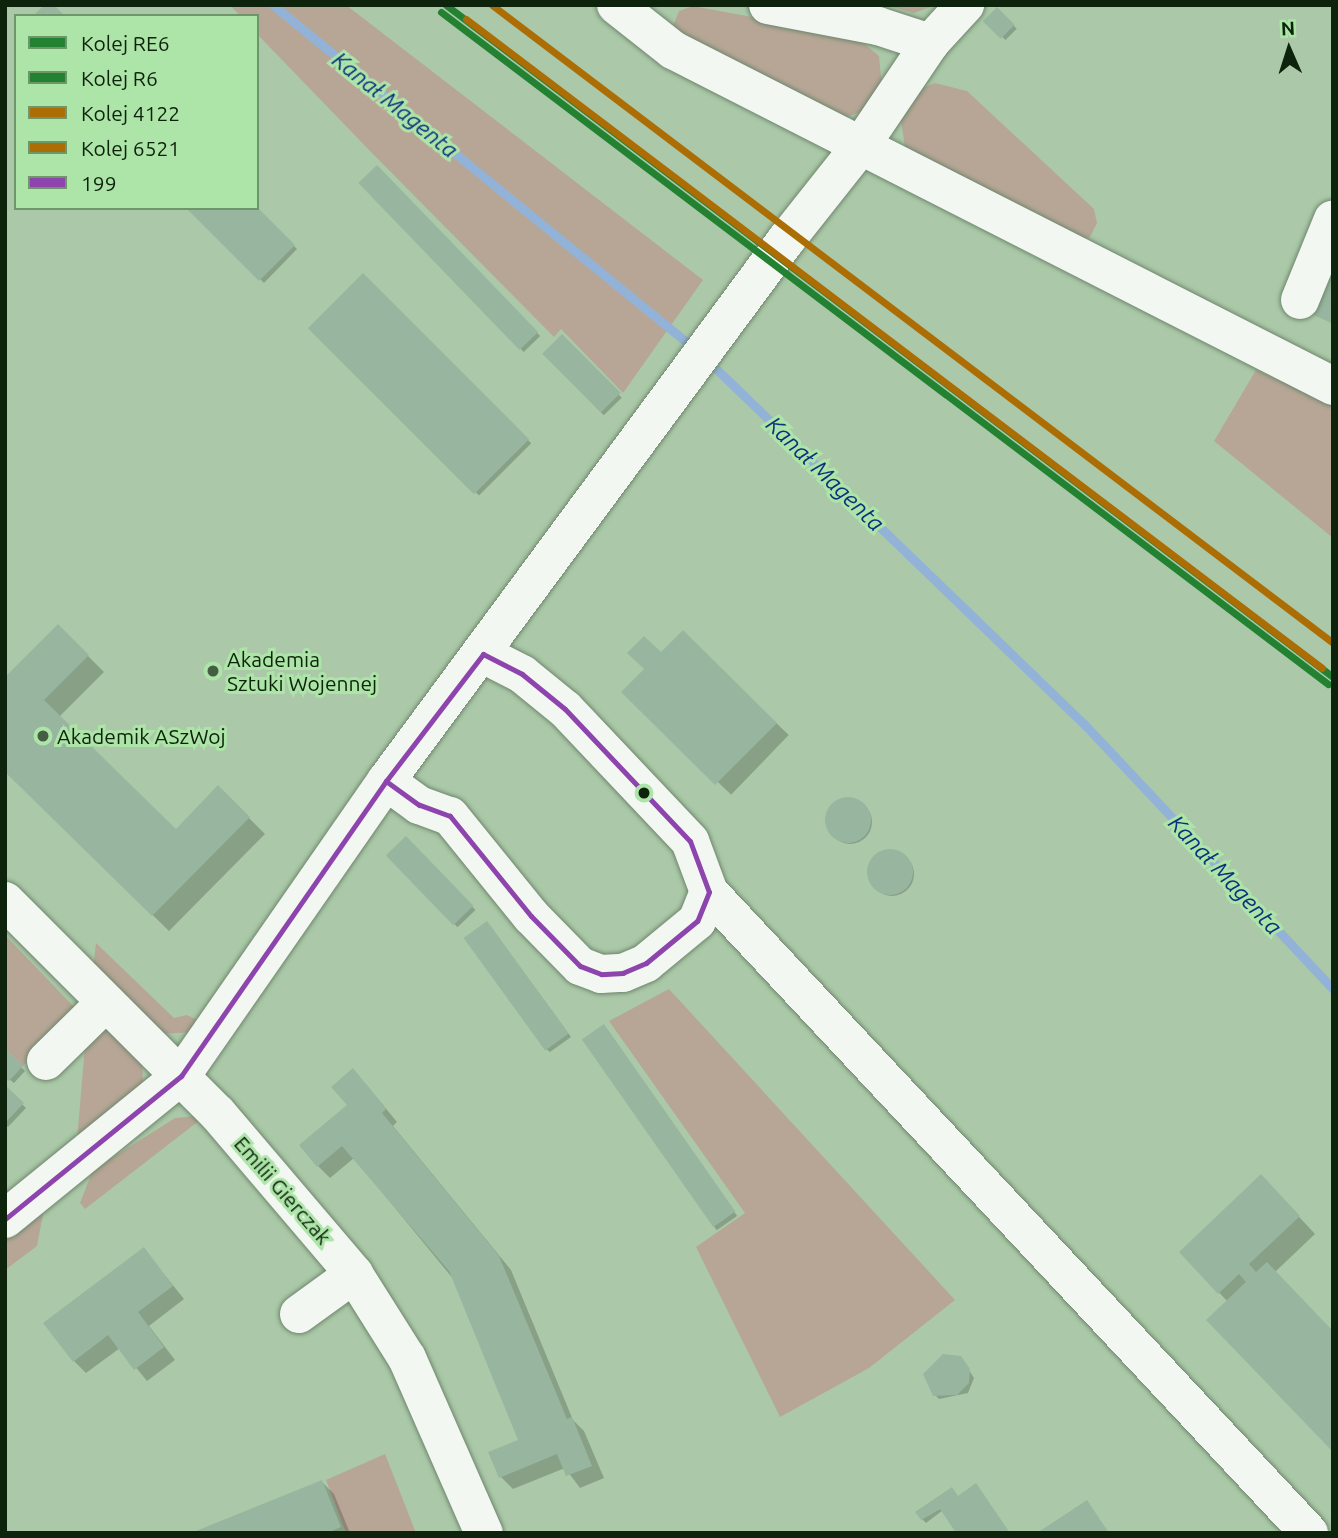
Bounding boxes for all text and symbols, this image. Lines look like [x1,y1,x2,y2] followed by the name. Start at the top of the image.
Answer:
[14,14,259,210] legend
[1254,14,1324,84] north arrow
[1280,17,1296,39] text: N
[81,31,170,55] text: Kolej RE6
[327,46,463,164] water label: Kanał Magenta
[81,66,158,90] text: Kolej R6
[81,101,180,125] text: Kolej 4122
[81,136,180,160] text: Kolej 6521
[81,171,117,195] text: 199
[760,411,890,537] water label: Kanał Magenta
[227,646,377,696] place label: Akademia Sztuki Wojennej
[205,663,221,679] marker: Akademia Sztuki Wojennej
[57,723,226,749] place label: Akademik ASzWoj
[35,728,51,744] marker: Akademik ASzWoj
[637,786,651,800] unlabelled marker
[1163,809,1287,941] water label: Kanał Magenta
[229,1131,337,1249] street label: Emilii Gierczak

